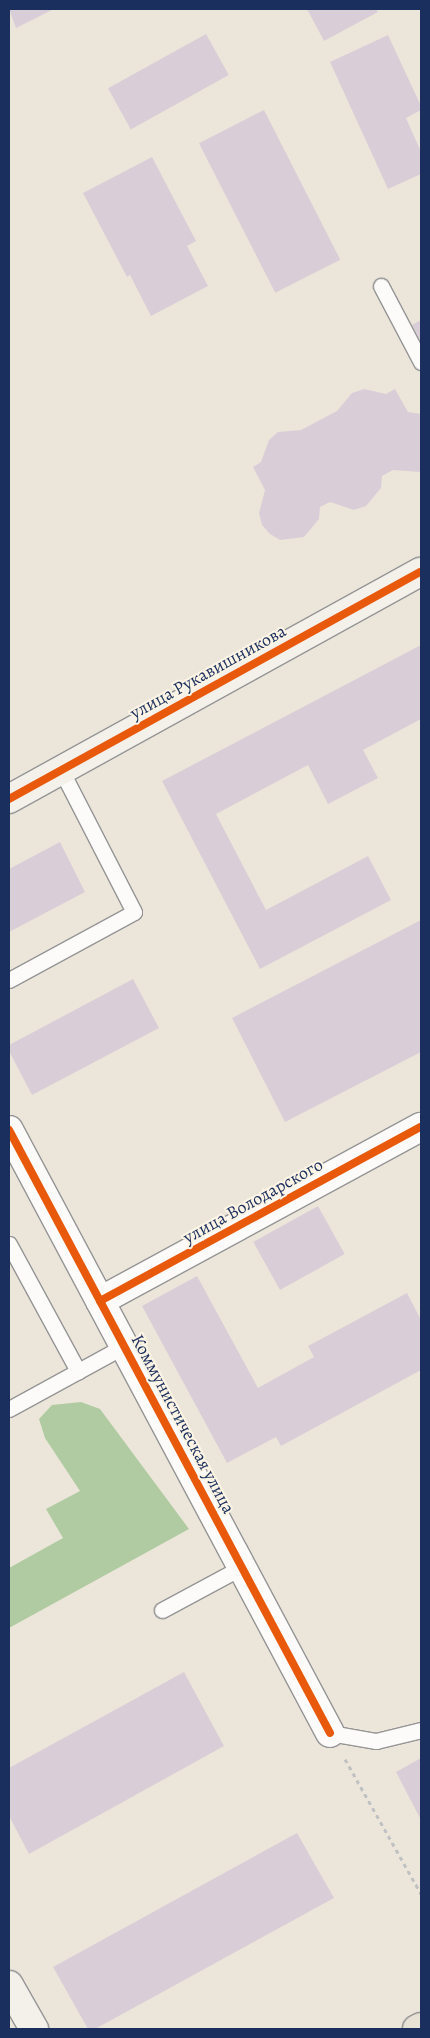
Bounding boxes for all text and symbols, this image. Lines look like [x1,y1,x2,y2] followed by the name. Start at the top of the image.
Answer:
[126,620,290,724] street label: улица Рукавишникова
[179,1154,327,1248] street label: улица Володарского
[127,1331,239,1517] street label: Коммунистическая улица

